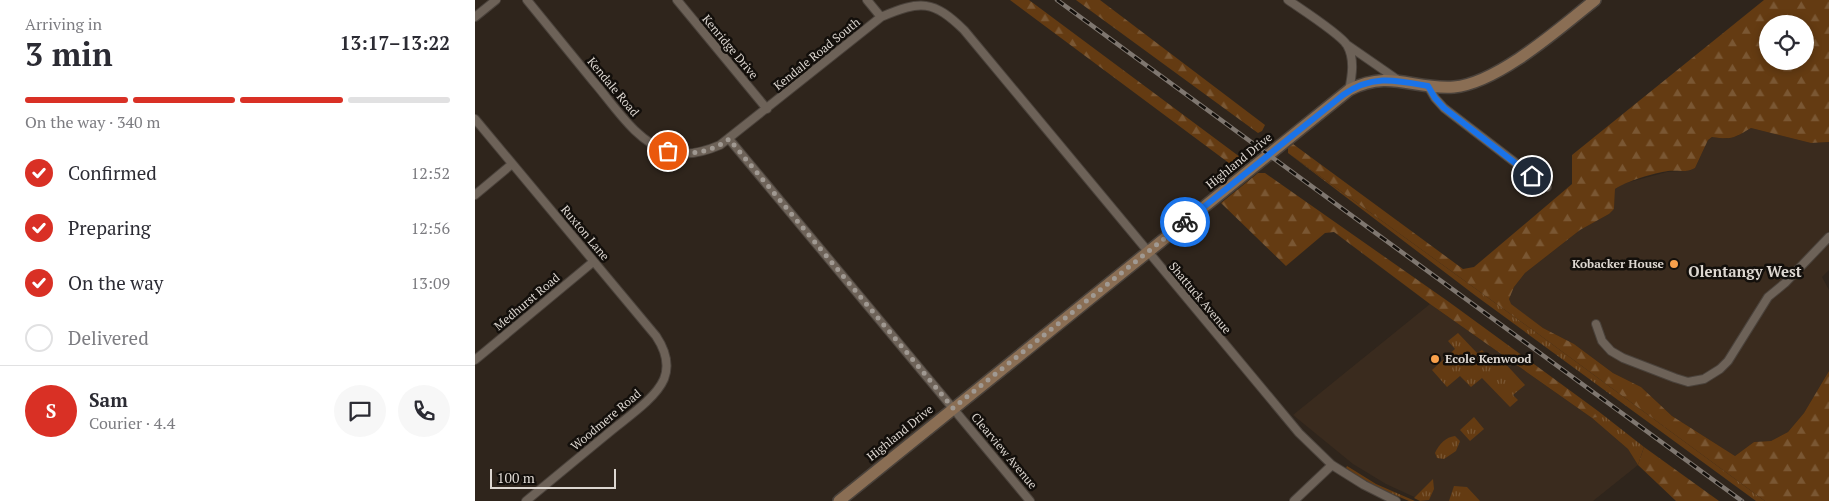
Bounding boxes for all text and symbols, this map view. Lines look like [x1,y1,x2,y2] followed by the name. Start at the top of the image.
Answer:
[699,12,762,82] street label: Kenridge Drive
[25,13,102,35] text: Arriving in
[770,14,863,93] street label: Kendale Road South
[1759,15,1814,70] map controls
[1759,15,1814,70] button: locate
[340,30,450,55] text: 13:17–13:22
[25,33,113,75] text: 3 min
[584,54,643,119] street label: Kendale Road
[25,111,160,133] text: On the way · 340 m
[1203,129,1275,192] street label: Highland Drive
[647,130,689,172] pin
[654,137,682,165] icon: bag
[1511,155,1553,197] pin
[25,159,53,187] icon: check
[68,160,157,185] text: Confirmed
[411,162,450,184] text: 12:52
[1518,162,1546,190] icon: home
[1160,197,1210,247] courier
[558,202,613,263] street label: Ruxton Lane
[1171,208,1199,236] icon: bike
[25,214,53,242] icon: check
[68,215,151,240] text: Preparing
[411,217,450,239] text: 12:56
[1572,256,1665,271] place label: Kobacker House
[1668,258,1680,270] marker: Kobacker House
[1166,259,1235,337] street label: Shattuck Avenue
[1688,261,1802,281] district label: Olentangy West
[25,269,53,297] icon: check
[68,270,163,295] text: On the way
[491,270,563,333] street label: Medhurst Road
[411,272,450,294] text: 13:09
[68,325,149,350] text: Delivered
[1445,351,1532,366] place label: Ecole Kenwood
[1429,353,1441,365] marker: Ecole Kenwood
[334,385,386,437] button: chat
[398,385,450,437] button: phone
[567,386,644,453] street label: Woodmere Road
[89,387,128,412] text: Sam
[46,398,56,423] text: S
[864,401,936,464] street label: Highland Drive
[968,410,1041,492] street label: Clearview Avenue
[89,412,175,434] text: Courier · 4.4
[490,466,616,489] scale bar
[497,468,535,487] text: 100 m

